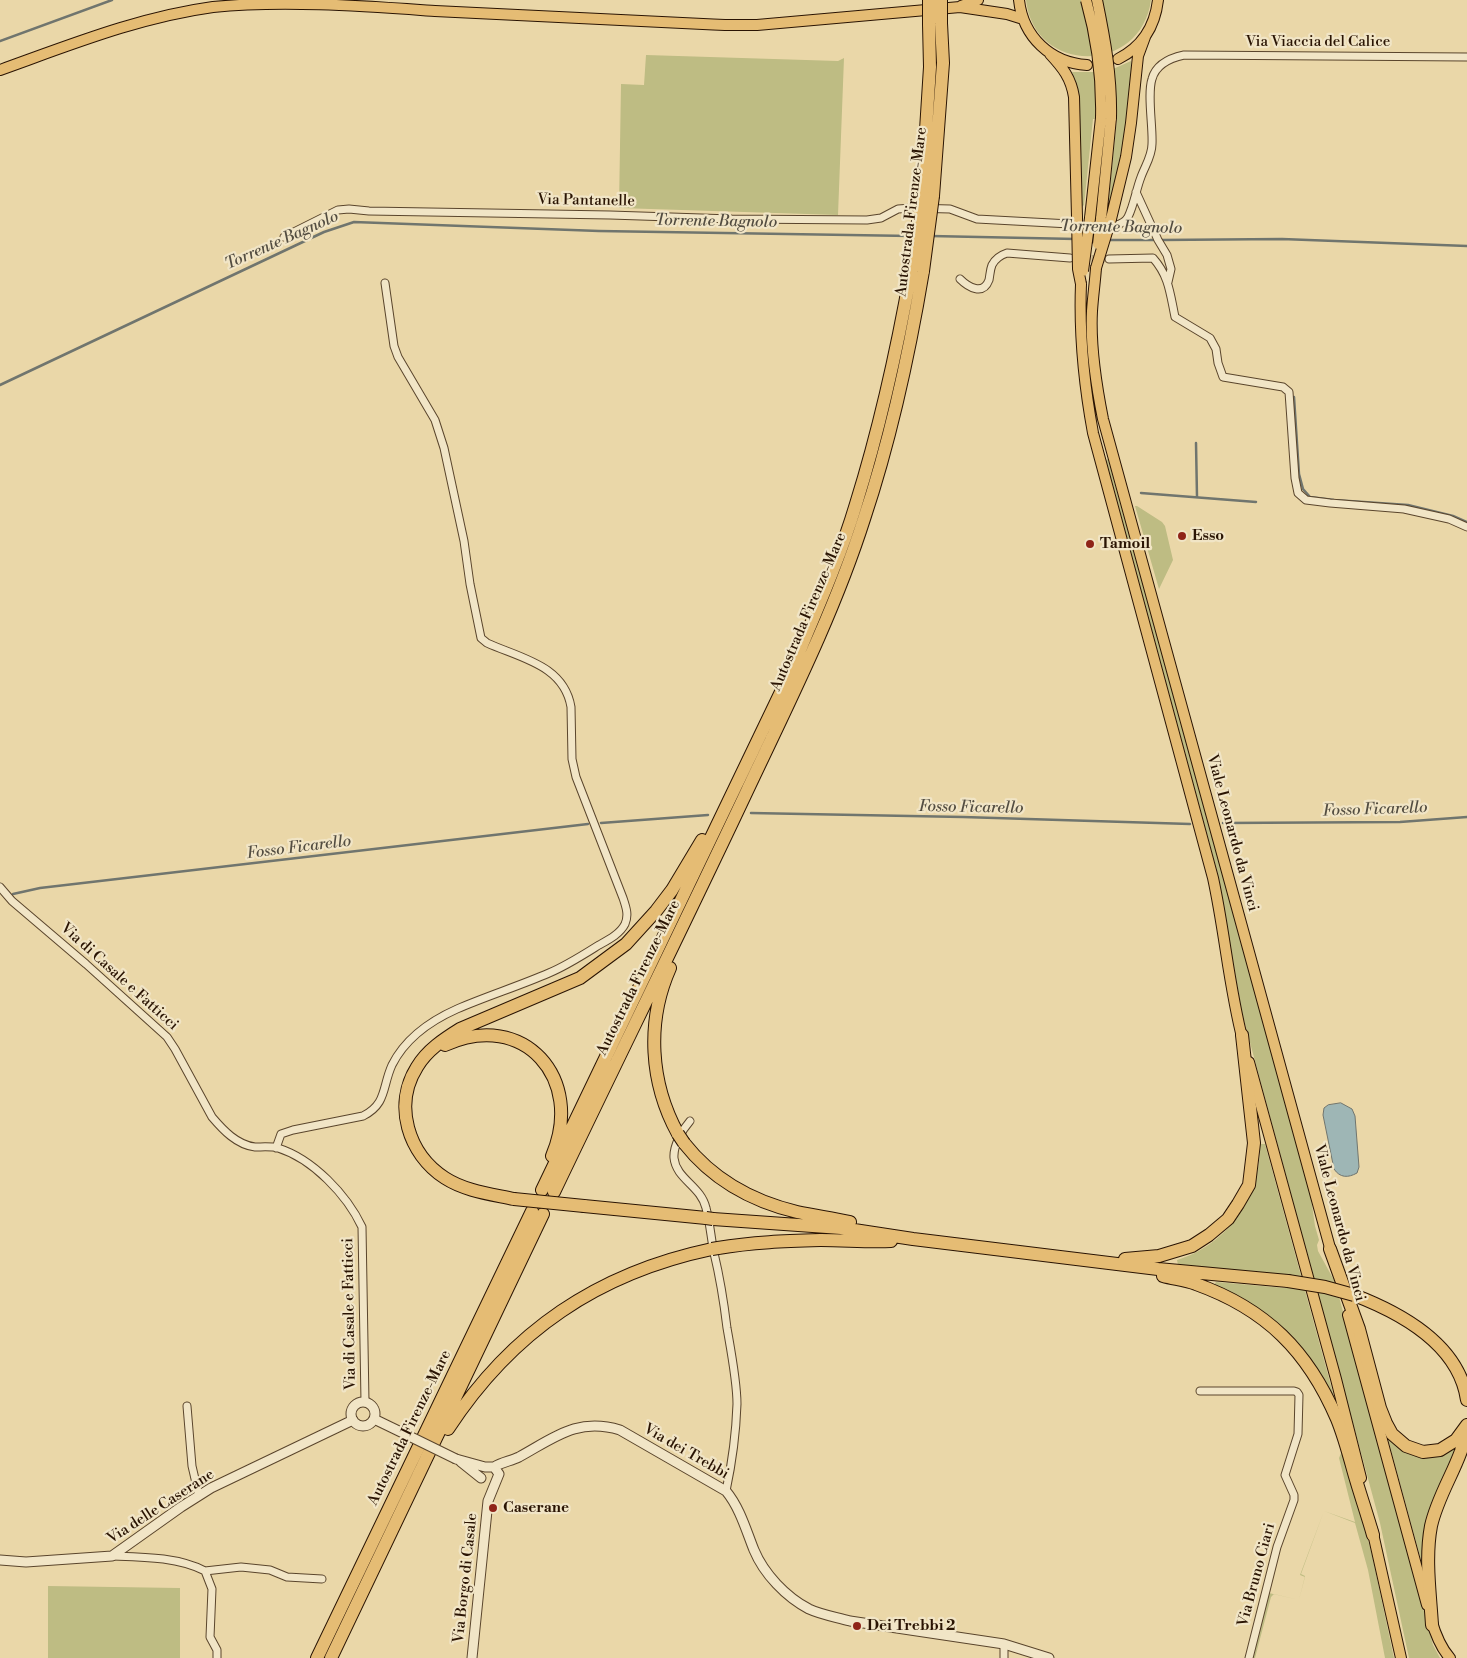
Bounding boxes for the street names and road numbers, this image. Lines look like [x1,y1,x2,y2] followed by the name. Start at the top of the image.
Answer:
[1246,33,1390,51] street label: Via Viaccia del Calice
[893,126,931,298] street label: Autostrada Firenze-Mare
[537,191,635,211] street label: Via Pantanelle
[767,530,851,694] street label: Autostrada Firenze-Mare
[1202,752,1262,914] street label: Viale Leonardo da Vinci
[594,897,684,1059] street label: Autostrada Firenze-Mare
[56,919,182,1035] street label: Via di Casale e Fatticci
[1309,1142,1369,1304] street label: Viale Leonardo da Vinci
[340,1238,360,1390] street label: Via di Casale e Fatticci
[365,1347,455,1509] street label: Autostrada Firenze-Mare
[640,1420,732,1484] street label: Via dei Trebbi
[104,1466,218,1548] street label: Via delle Caserane
[450,1512,482,1644] street label: Via Borgo di Casale
[1235,1521,1279,1629] street label: Via Bruno Ciari

